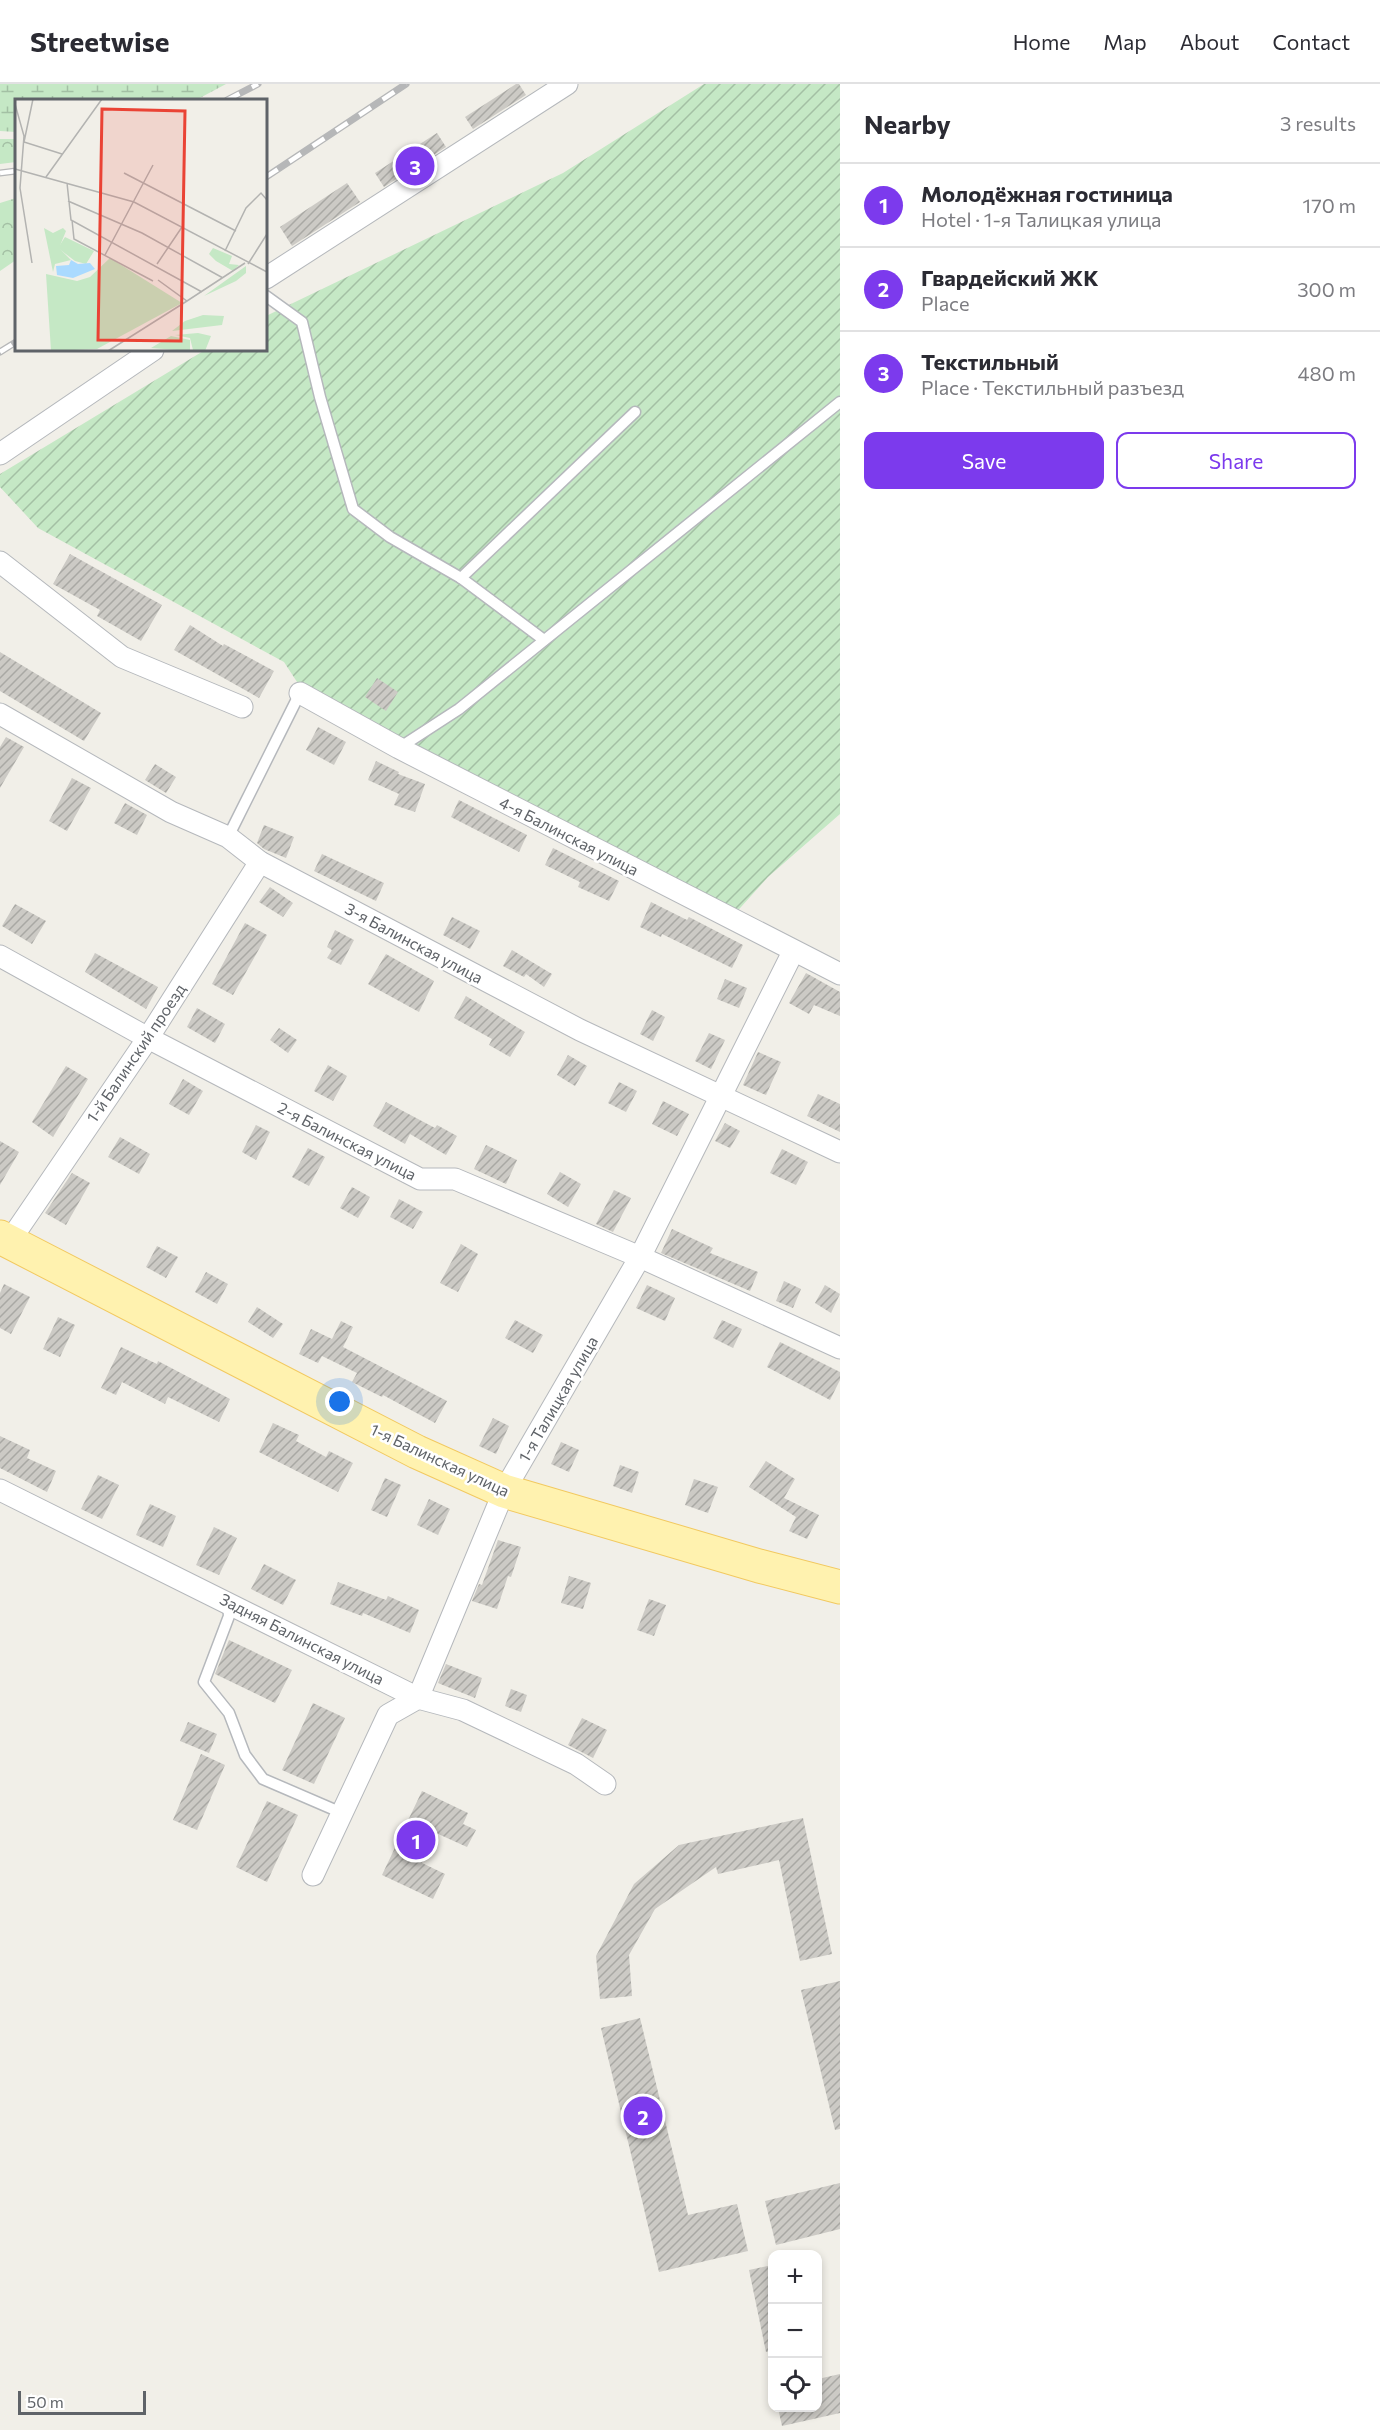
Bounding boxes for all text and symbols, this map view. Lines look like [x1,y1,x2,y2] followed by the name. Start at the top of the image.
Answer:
[30,24,170,58] text: Streetwise
[1013,29,1070,54] text: Home
[1103,29,1147,54] text: Map
[1180,29,1239,54] text: About
[1272,29,1350,54] text: Contact
[15,99,267,351] inset map
[864,108,951,139] text: Nearby
[1280,111,1356,135] text: 3 results
[396,144,434,188] pin: 3
[921,180,1173,207] text: Молодёжная гостиница
[879,193,888,217] text: 1
[1303,193,1356,217] text: 170 m
[921,207,1161,231] text: Hotel · 1-я Талицкая улица
[921,264,1099,291] text: Гвардейский ЖК
[878,277,889,301] text: 2
[1297,277,1356,301] text: 300 m
[921,291,970,315] text: Place
[921,348,1059,375] text: Текстильный
[878,361,889,385] text: 3
[1298,361,1356,385] text: 480 m
[921,375,1184,399] text: Place · Текстильный разъезд
[864,432,1104,489] button: Save
[1116,432,1356,489] button: Share
[496,792,642,879] street label: 4-я Балинская улица
[342,898,486,987] street label: 3-я Балинская улица
[82,979,189,1126] street label: 1-й Балинский проезд
[275,1097,420,1184] street label: 2-я Балинская улица
[514,1332,601,1465] street label: 1-я Талицкая улица
[325,1387,354,1416] your location
[368,1419,513,1500] street label: 1-я Балинская улица
[217,1589,387,1688] street label: Задняя Балинская улица
[396,1818,436,1862] pin: 1
[624,2094,662,2138] pin: 2
[768,2250,822,2412] map controls
[768,2250,822,2304] button: +
[768,2304,822,2358] button: −
[768,2358,822,2412] button: locate
[18,2388,146,2416] scale bar
[27,2392,64,2411] text: 50 m

